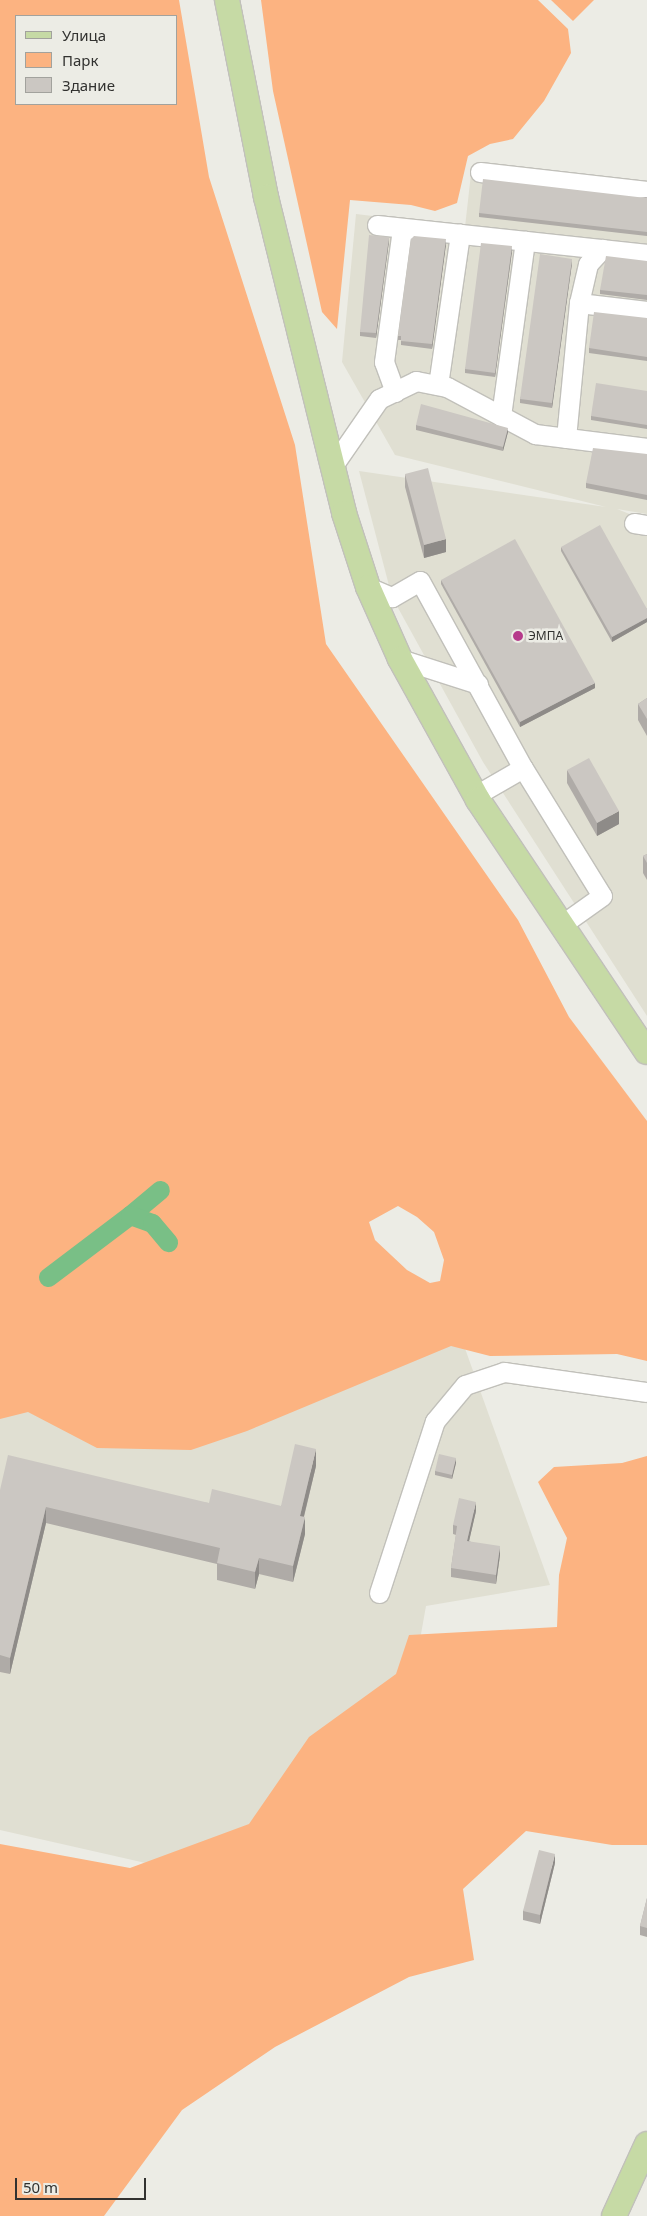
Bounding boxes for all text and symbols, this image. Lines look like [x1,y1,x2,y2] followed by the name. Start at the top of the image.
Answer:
[15,15,178,105] legend
[62,25,106,45] text: Улица
[62,50,98,70] text: Парк
[62,75,115,95] text: Здание
[528,629,563,643] place label: ЭМПА
[512,630,524,642] marker: ЭМПА
[18,2168,149,2200] scale bar
[23,2177,58,2197] text: 50 m

